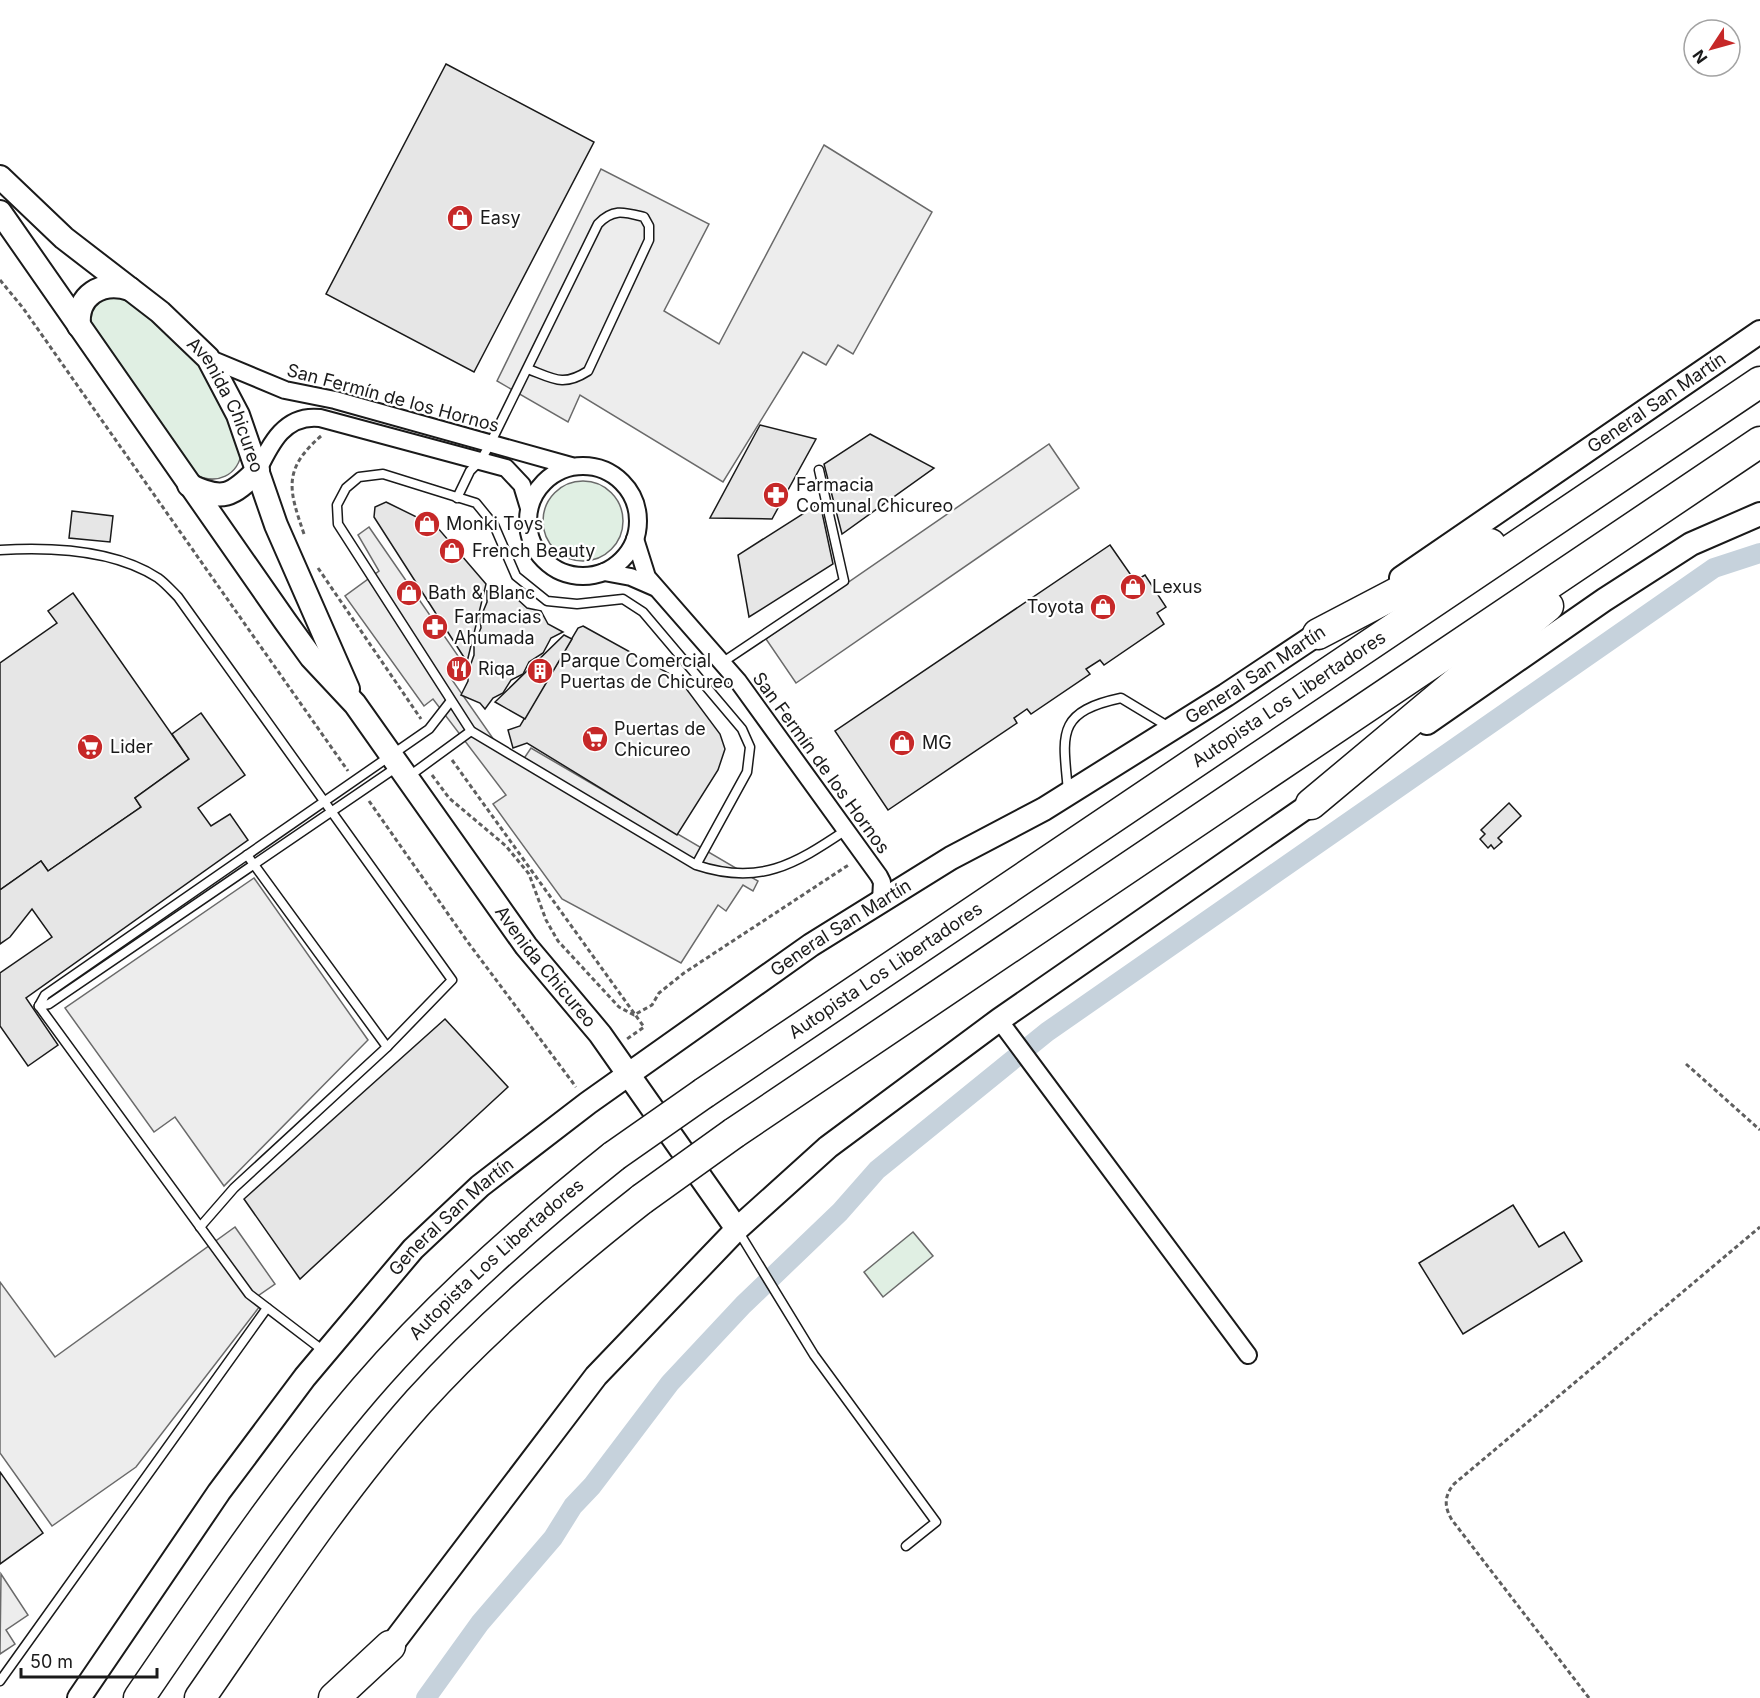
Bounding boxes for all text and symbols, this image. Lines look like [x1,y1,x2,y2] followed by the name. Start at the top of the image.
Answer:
[1682,18,1742,78] north arrow
[1688,46,1712,68] text: N
[445,203,475,233] shop icon: Easy
[480,207,521,228] place label: Easy
[183,333,268,475] street label: Avenida Chicureo
[1583,348,1730,457] street label: General San Martín
[285,359,502,436] street label: San Fermín de los Hornos
[796,474,953,516] place label: Farmacia Comunal Chicureo
[761,480,791,510] pharmacy icon: Farmacia Comunal Chicureo
[412,509,442,539] shop icon: Monki Toys
[446,513,543,534] place label: Monki Toys
[437,536,467,566] shop icon: French Beauty
[472,540,595,561] place label: French Beauty
[1118,572,1148,602] shop icon: Lexus
[1152,576,1202,597] place label: Lexus
[394,578,424,608] shop icon: Bath & Blanc
[428,582,535,603] place label: Bath & Blanc
[1088,592,1118,622] shop icon: Toyota
[1027,596,1084,617] place label: Toyota
[454,606,541,648] place label: Farmacias Ahumada
[420,612,450,642] pharmacy icon: Farmacias Ahumada
[1181,621,1329,728] street label: General San Martín
[1188,626,1389,771] street label: Autopista Los Libertadores
[560,650,734,692] place label: Parque Comercial Puertas de Chicureo
[444,654,474,684] restaurant icon: Riqa
[525,656,555,686] building icon: Parque Comercial Puertas de Chicureo
[478,658,515,679] place label: Riqa
[749,668,894,858] street label: San Fermín de los Hornos
[614,718,706,760] place label: Puertas de Chicureo
[580,724,610,754] supermarket icon: Puertas de Chicureo
[887,728,917,758] shop icon: MG
[75,732,105,762] supermarket icon: Lider
[922,732,952,753] place label: MG
[110,736,153,757] place label: Lider
[766,874,915,980] street label: General San Martín
[785,898,986,1043] street label: Autopista Los Libertadores
[491,902,601,1031] street label: Avenida Chicureo
[384,1153,517,1280] street label: General San Martín
[405,1174,588,1344] street label: Autopista Los Libertadores
[21,1641,158,1679] scale bar
[30,1651,73,1672] text: 50 m

